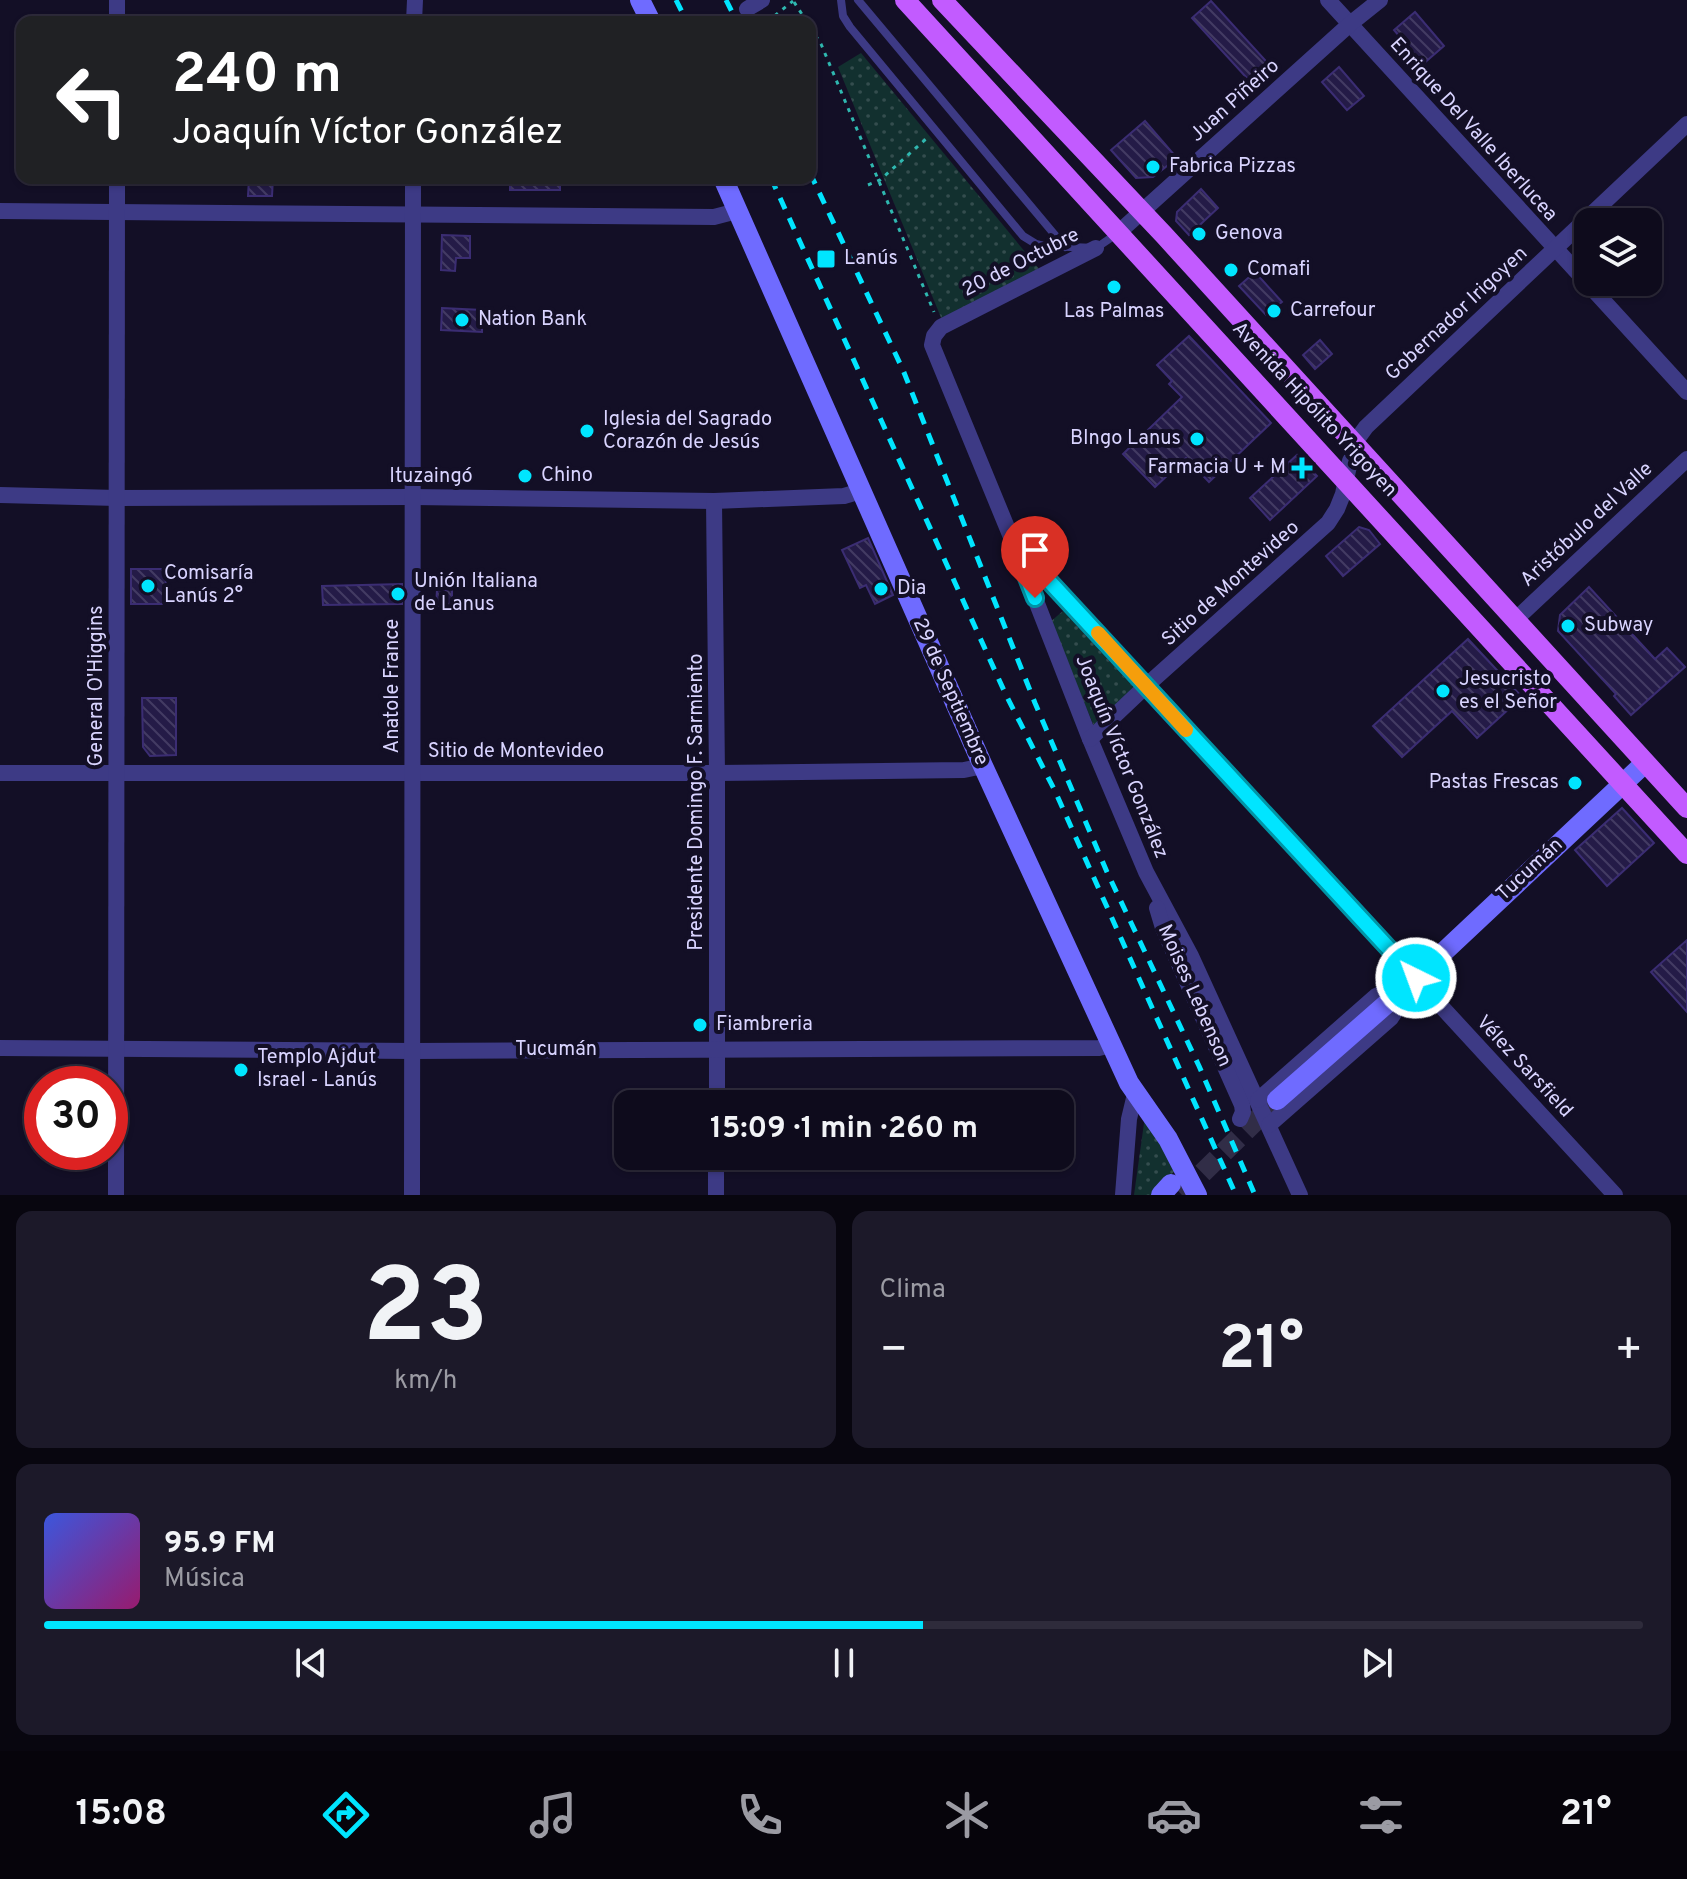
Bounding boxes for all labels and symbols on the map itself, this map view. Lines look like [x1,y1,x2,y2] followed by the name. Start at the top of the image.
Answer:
[1383,32,1563,228] street label: Enrique Del Valle Iberlucea
[1185,54,1285,148] street label: Juan Piñeiro
[1169,154,1296,180] place label: Fabrica Pizzas
[1144,158,1162,176] marker: Fabrica Pizzas
[1215,221,1283,247] place label: Genova
[958,222,1084,304] street label: 20 de Octubre
[1190,225,1208,243] marker: Genova
[1380,241,1534,387] street label: Gobernador Irigoyen
[844,246,898,272] place label: Lanús
[815,248,837,270] marker: Lanús
[1247,257,1310,283] place label: Comafi
[1222,261,1240,279] marker: Comafi
[1105,278,1123,296] marker: Las Palmas
[1290,298,1376,324] place label: Carrefour
[1064,299,1164,325] place label: Las Palmas
[1265,302,1283,320] marker: Carrefour
[478,307,587,333] place label: Nation Bank
[453,311,471,329] marker: Nation Bank
[1226,317,1402,503] street label: Avenida Hipólito Yrigoyen
[603,407,772,456] place label: Iglesia del Sagrado Corazón de Jesús
[578,422,596,440] marker: Iglesia del Sagrado Corazón de Jesús
[1070,426,1181,452] place label: BIngo Lanus
[1188,430,1206,448] marker: BIngo Lanus
[1148,455,1286,481] place label: Farmacia U + M
[1515,457,1659,593] street label: Aristóbulo del Valle
[1293,459,1311,477] marker: Farmacia U + M
[541,463,593,489] place label: Chino
[389,464,473,490] street label: Ituzaingó
[516,467,534,485] marker: Chino
[1157,515,1305,653] street label: Sitio de Montevideo
[1001,516,1069,598] pin
[164,561,253,610] place label: Comisaría Lanús 2°
[414,569,538,618] place label: Unión Italiana de Lanus
[897,576,926,602] place label: Dia
[139,577,157,595] marker: Comisaría Lanús 2°
[872,580,890,598] marker: Dia
[389,585,407,603] marker: Unión Italiana de Lanus
[84,605,110,767] street label: General O'Higgins
[1584,613,1653,639] place label: Subway
[906,614,994,770] street label: 29 de Septiembre
[1559,617,1577,635] marker: Subway
[380,619,406,753] street label: Anatole France
[1068,651,1174,863] street label: Joaquín Víctor González
[684,653,710,951] street label: Presidente Domingo F. Sarmiento
[1459,667,1557,716] place label: Jesucristo es el Señor
[1434,682,1452,700] marker: Jesucristo es el Señor
[428,739,604,765] street label: Sitio de Montevideo
[1429,770,1559,796] place label: Pastas Frescas
[1566,774,1584,792] marker: Pastas Frescas
[1491,833,1569,907] street label: Tucumán
[1151,921,1237,1071] street label: Moises Lebenson
[1374,936,1458,1020] position arrow
[1470,1010,1578,1124] street label: Vélez Sarsfield
[716,1012,813,1038] place label: Fiambreria
[691,1016,709,1034] marker: Fiambreria
[515,1037,597,1063] street label: Tucumán
[257,1045,377,1094] place label: Templo Ajdut Israel - Lanús
[232,1061,250,1079] marker: Templo Ajdut Israel - Lanús
[24,1066,128,1170] speed limit sign: 30

